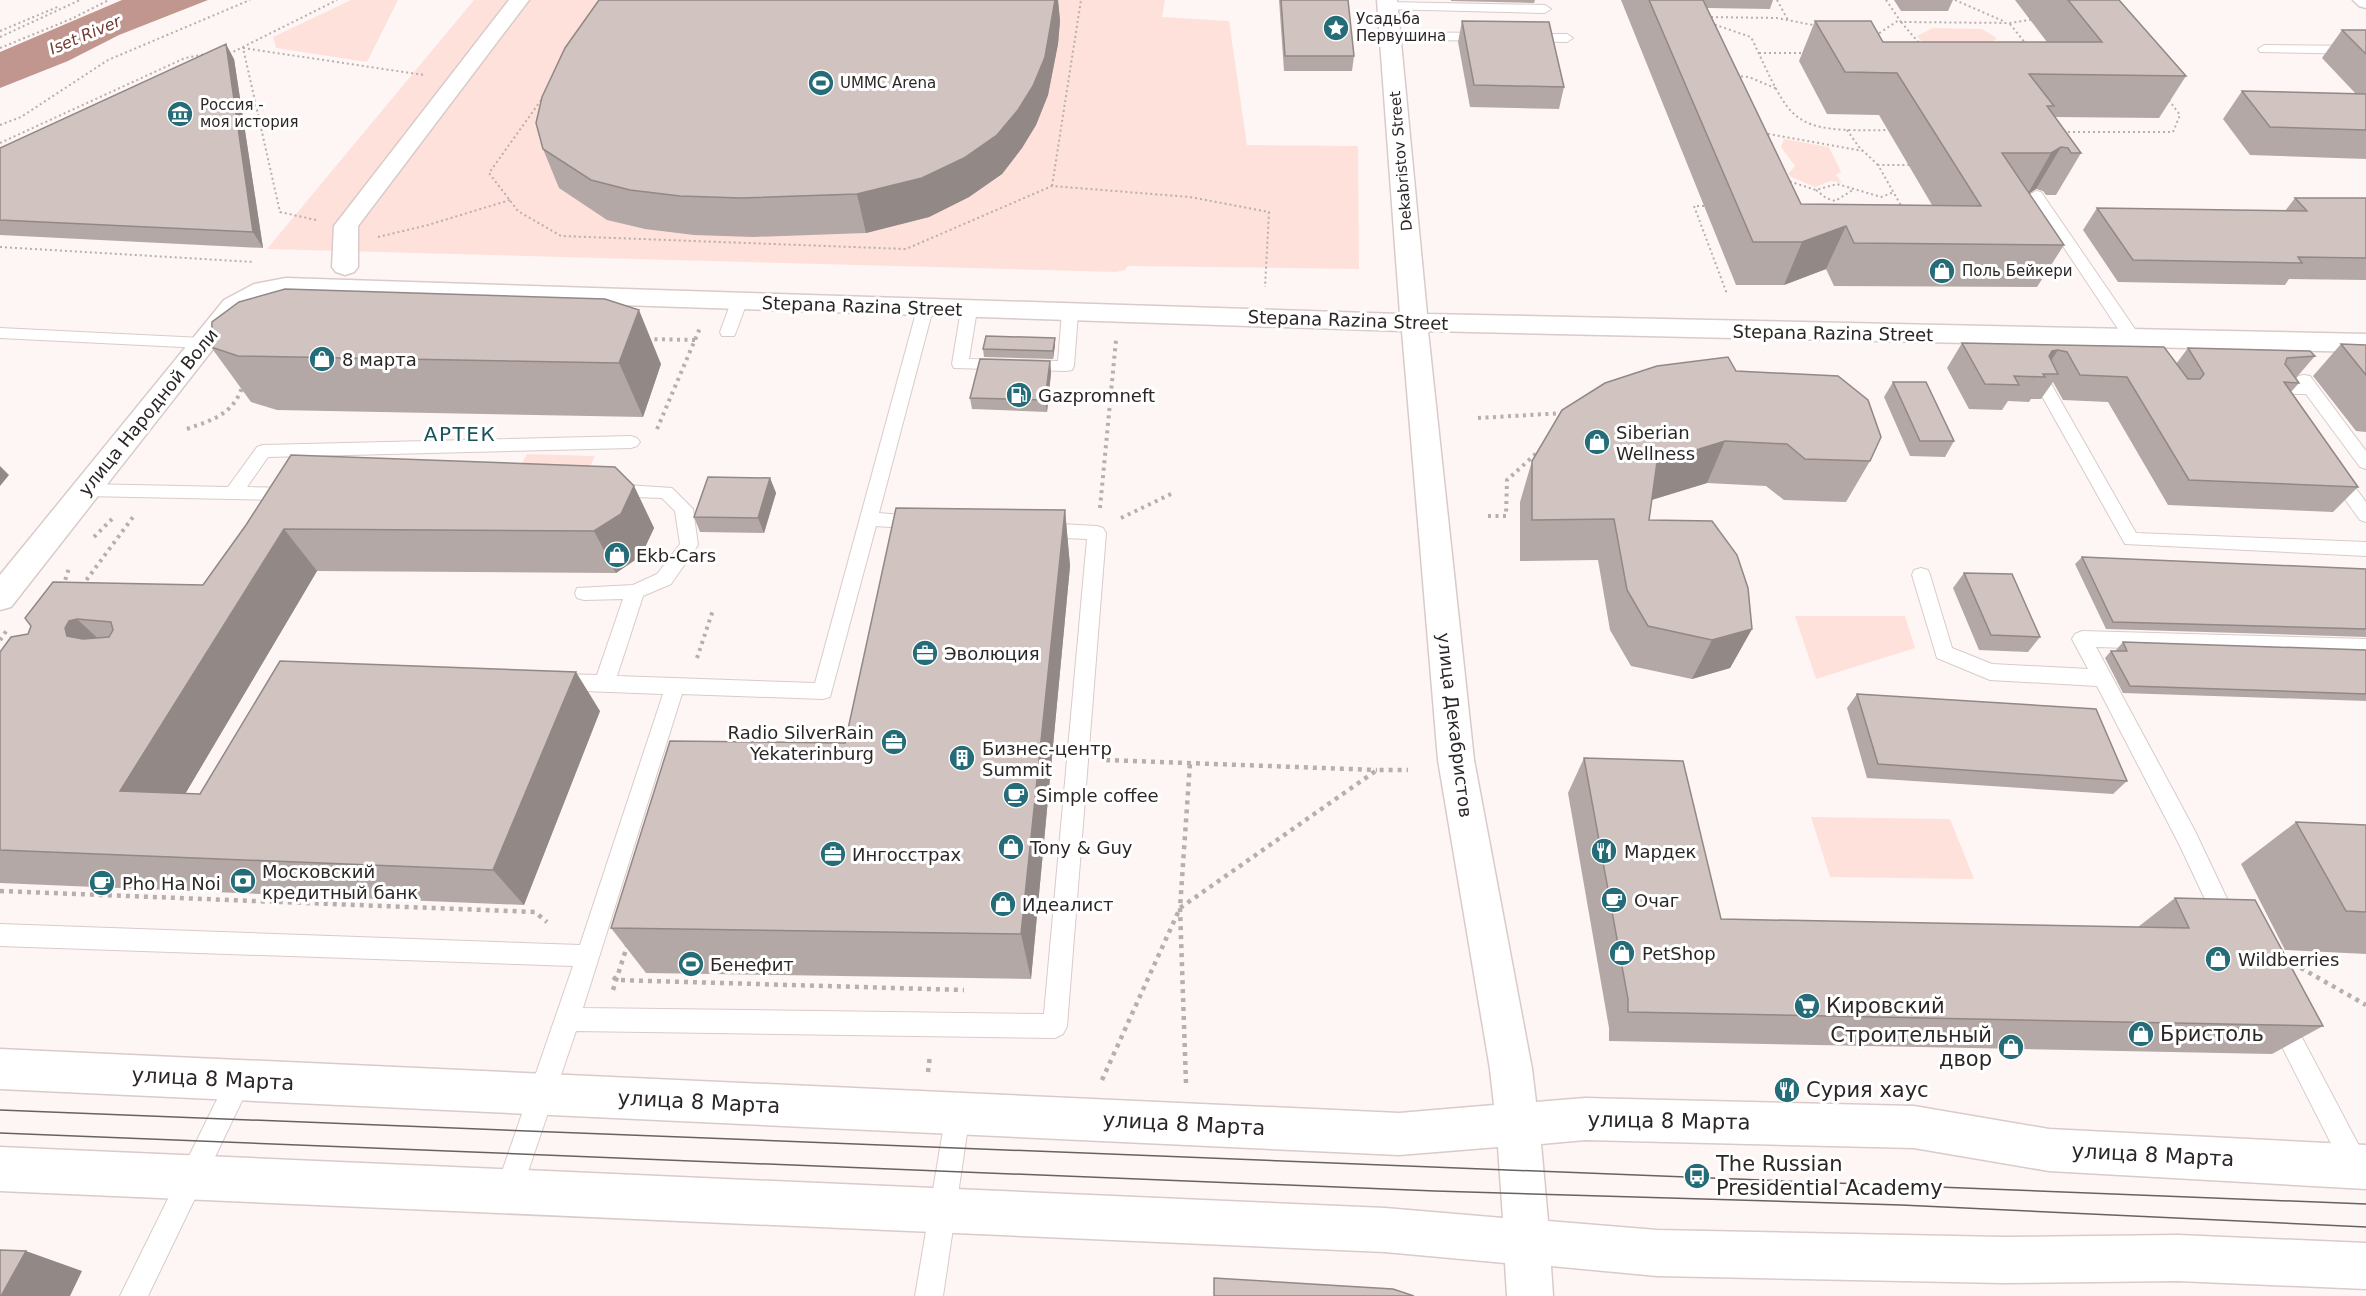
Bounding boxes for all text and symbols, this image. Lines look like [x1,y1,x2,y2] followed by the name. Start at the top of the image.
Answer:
[1356,10,1446,45] place label: Усадьба Первушина
[46,11,125,59] water label: Iset River
[1321,13,1351,43] place icon: Усадьба Первушина
[806,68,836,98] sports icon: UMMC Arena
[840,74,936,92] place label: UMMC Arena
[1386,90,1416,232] street label: Dekabristov Street
[200,96,299,131] place label: Россия - моя история
[165,99,195,129] museum icon: Россия - моя история
[1927,256,1957,286] shop icon: Поль Бейкери
[1962,262,2072,280] place label: Поль Бейкери
[761,292,963,320] street label: Stepana Razina Street
[1247,306,1449,334] street label: Stepana Razina Street
[1733,321,1933,345] street label: Stepana Razina Street
[74,324,222,500] street label: улица Народной Воли
[307,344,337,374] shop icon: 8 марта
[342,349,417,370] place label: 8 марта
[1004,380,1034,410] fuel station icon: Gazpromneft
[1038,385,1155,406] place label: Gazpromneft
[424,422,496,446] district label: АРТЕК
[1616,422,1695,464] place label: Siberian Wellness
[1582,427,1612,457] shop icon: Siberian Wellness
[602,540,632,570] shop icon: Ekb-Cars
[636,545,716,566] place label: Ekb-Cars
[1433,631,1477,819] street label: улица Декабристов
[910,638,940,668] office icon: Эволюция
[944,643,1040,664] place label: Эволюция
[728,722,874,764] place label: Radio SilverRain Yekaterinburg
[879,727,909,757] office icon: Radio SilverRain Yekaterinburg
[982,738,1112,780] place label: Бизнес-центр Summit
[947,743,977,773] building icon: Бизнес-центр Summit
[1001,780,1031,810] cafe icon: Simple coffee
[1036,785,1159,806] place label: Simple coffee
[996,832,1026,862] shop icon: Tony & Guy
[1589,836,1619,866] restaurant icon: Мардек
[1029,837,1133,858] place label: Tony & Guy
[818,839,848,869] office icon: Ингосстрах
[1624,841,1697,862] place label: Мардек
[852,844,961,865] place label: Ингосстрах
[262,861,418,903] place label: Московский кредитный банк
[228,866,258,896] bank icon: Московский кредитный банк
[87,868,117,898] cafe icon: Pho Ha Noi
[122,873,221,894] place label: Pho Ha Noi
[1599,885,1629,915] cafe icon: Очаг
[988,889,1018,919] shop icon: Идеалист
[1634,890,1679,911] place label: Очаг
[1022,894,1114,915] place label: Идеалист
[1607,938,1637,968] shop icon: PetShop
[1642,943,1716,964] place label: PetShop
[2203,944,2233,974] shop icon: Wildberries
[676,949,706,979] sports icon: Бенефит
[2238,949,2339,970] place label: Wildberries
[710,954,794,975] place label: Бенефит
[1792,991,1822,1021] supermarket icon: Кировский
[1826,994,1945,1018] place label: Кировский
[2126,1019,2156,1049] shop icon: Бристоль
[2160,1022,2264,1046] place label: Бристоль
[1830,1023,1992,1071] place label: Строительный двор
[1996,1032,2026,1062] shop icon: Строительный двор
[131,1063,295,1095] street label: улица 8 Марта
[1772,1075,1802,1105] restaurant icon: Сурия хаус
[1806,1078,1929,1102] place label: Сурия хаус
[617,1086,781,1118] street label: улица 8 Марта
[1102,1108,1266,1140] street label: улица 8 Марта
[1587,1108,1751,1134] street label: улица 8 Марта
[2071,1139,2235,1171] street label: улица 8 Марта
[1715,1152,1943,1200] place label: The Russian Presidential Academy
[1682,1161,1712,1191] bus stop icon: The Russian Presidential Academy

